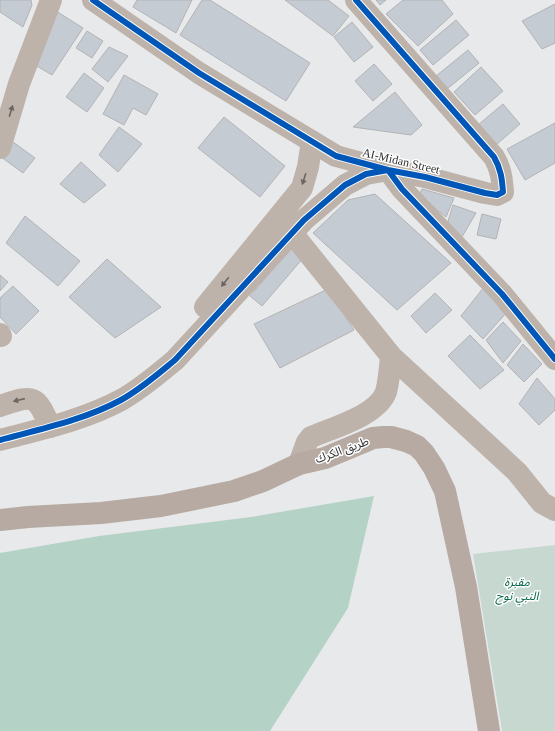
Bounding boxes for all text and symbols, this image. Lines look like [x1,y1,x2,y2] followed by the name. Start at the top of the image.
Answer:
[8,105,14,117] one-way arrow
[361,145,442,177] street label: AI-Midan Street
[301,174,307,186] one-way arrow
[221,277,230,287] one-way arrow
[13,398,25,404] one-way arrow
[313,434,371,467] street label: طريق الكرك
[495,575,539,606] park label: مقبرة النبي نوح

